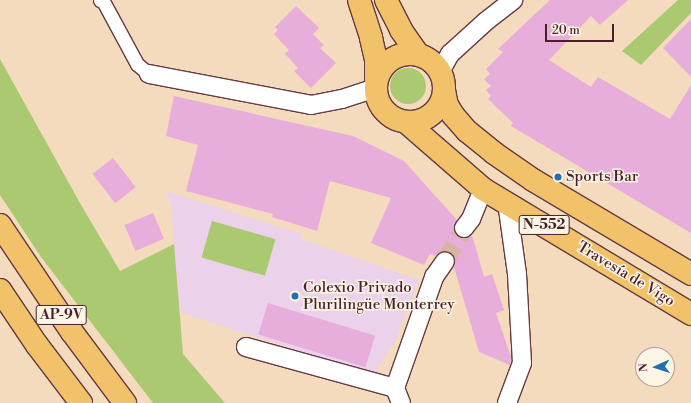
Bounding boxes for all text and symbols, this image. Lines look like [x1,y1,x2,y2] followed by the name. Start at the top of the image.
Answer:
[547,16,616,42] scale bar
[552,23,580,38] text: 20 m
[566,168,638,186] place label: Sports Bar
[553,172,563,182] marker: Sports Bar
[518,213,570,237] road number: N-552
[574,238,678,310] street label: Travesía de Vigo
[303,278,455,313] place label: Colexio Privado Plurilingüe Monterrey
[290,291,300,301] marker: Colexio Privado Plurilingüe Monterrey
[35,303,87,327] road number: AP-9V
[635,347,675,387] north arrow
[637,363,651,372] text: N

